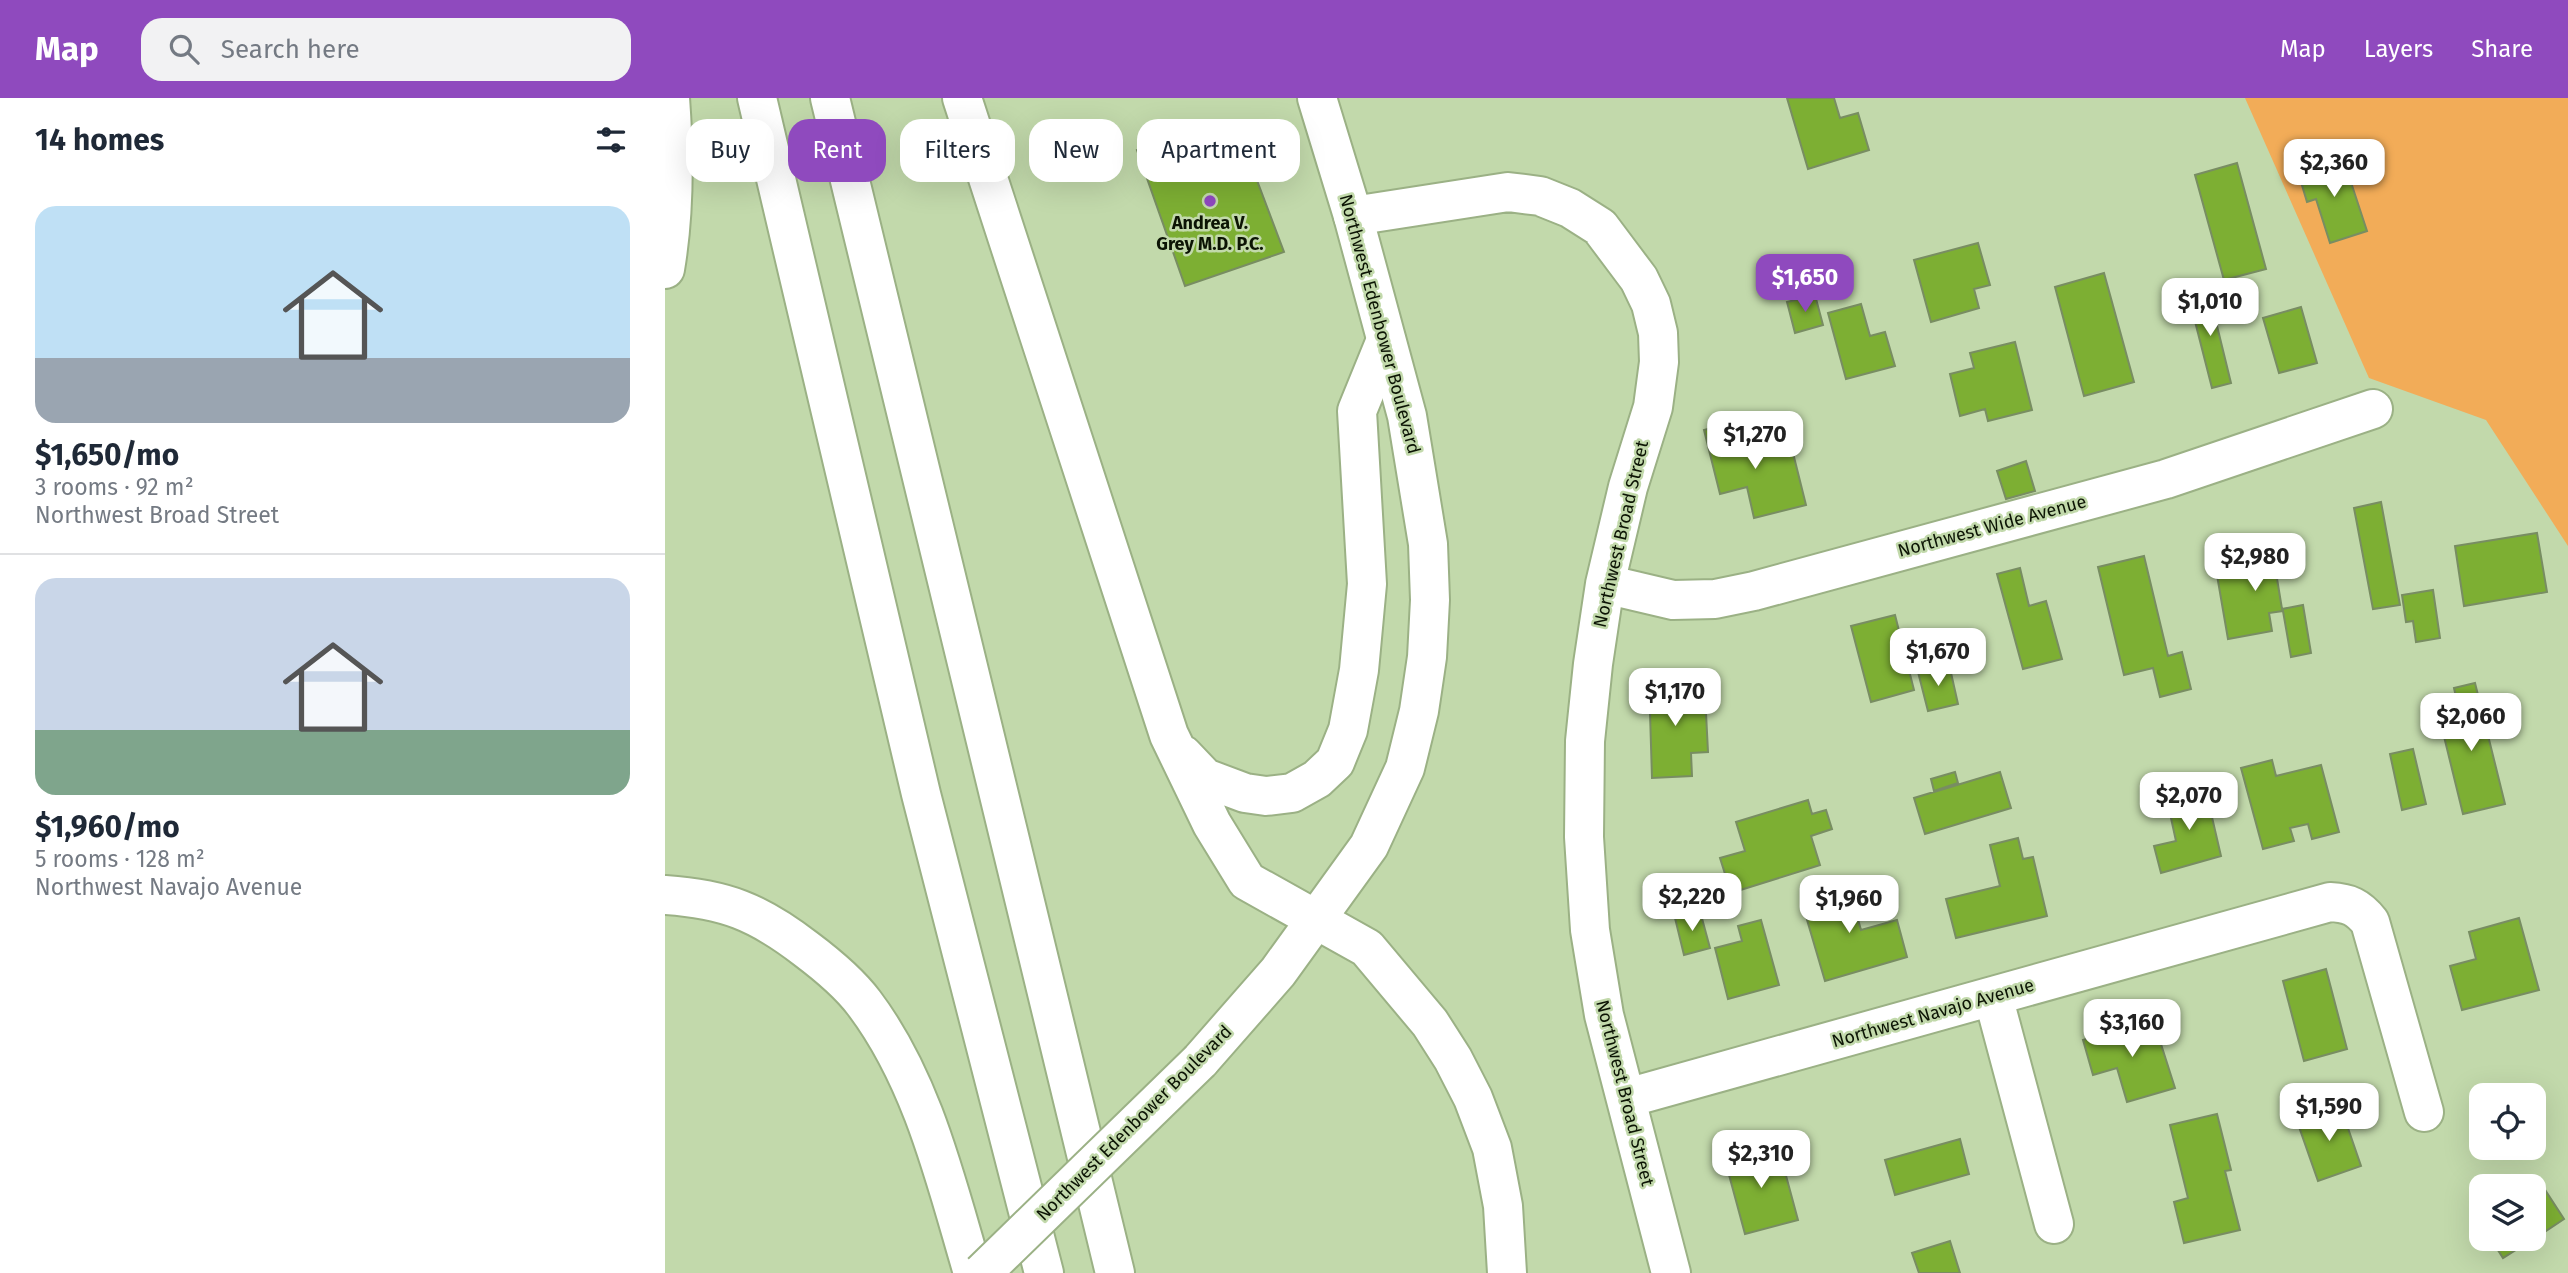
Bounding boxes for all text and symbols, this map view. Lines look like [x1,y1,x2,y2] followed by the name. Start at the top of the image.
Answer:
[141,18,631,81] search box
[35,29,99,69] text: Map
[165,30,203,68] icon: search
[221,34,360,65] text: Search here
[2280,35,2326,63] text: Map
[2364,35,2433,63] text: Layers
[2471,35,2533,63] text: Share
[686,119,774,182] chip: Buy
[788,119,886,182] chip: Rent
[900,119,1015,182] chip: Filters
[1029,119,1123,182] chip: New
[1137,119,1300,182] chip: Apartment
[592,121,630,159] icon: filters
[35,122,164,158] text: 14 homes
[2277,140,2391,199] pin: $2,360
[2300,148,2368,176] text: $2,360
[1335,192,1425,456] street label: Northwest Edenbower Boulevard
[1202,193,1218,209] marker: Andrea V. Grey M.D. P.C.
[1156,212,1264,255] place label: Andrea V. Grey M.D. P.C.
[270,252,396,378] icon: home
[1748,254,1862,314] pin: $1,650
[1772,263,1838,291] text: $1,650
[2153,278,2267,338] pin: $1,010
[2178,287,2242,315] text: $1,010
[1698,412,1812,471] pin: $1,270
[1723,420,1787,448] text: $1,270
[35,437,179,473] text: $1,650/mo
[1589,438,1653,630] street label: Northwest Broad Street
[35,473,194,501] text: 3 rooms · 92 m²
[1895,490,2089,562] street label: Northwest Wide Avenue
[35,501,279,529] text: Northwest Broad Street
[2198,533,2312,593] pin: $2,980
[2220,542,2290,570] text: $2,980
[270,624,396,750] icon: home
[1881,628,1995,688] pin: $1,670
[1906,637,1970,665] text: $1,670
[1618,668,1732,728] pin: $1,170
[1645,677,1705,705] text: $1,170
[2414,694,2528,753] pin: $2,060
[2436,702,2506,730] text: $2,060
[2132,772,2246,832] pin: $2,070
[2156,781,2222,809] text: $2,070
[35,809,180,845] text: $1,960/mo
[35,845,205,873] text: 5 rooms · 128 m²
[35,873,302,901] text: Northwest Navajo Avenue
[1635,874,1749,933] pin: $2,220
[1792,876,1906,935] pin: $1,960
[1658,882,1726,910] text: $2,220
[1816,884,1882,912] text: $1,960
[1829,974,2037,1052] street label: Northwest Navajo Avenue
[1591,998,1659,1189] street label: Northwest Broad Street
[2075,1000,2189,1059] pin: $3,160
[2100,1008,2164,1036] text: $3,160
[1032,1021,1236,1225] street label: Northwest Edenbower Boulevard
[2469,1083,2546,1251] map controls
[2469,1083,2546,1160] button: locate
[2272,1084,2386,1143] pin: $1,590
[2296,1092,2362,1120] text: $1,590
[1704,1130,1818,1190] pin: $2,310
[1728,1139,1794,1167] text: $2,310
[2469,1174,2546,1251] button: layers

